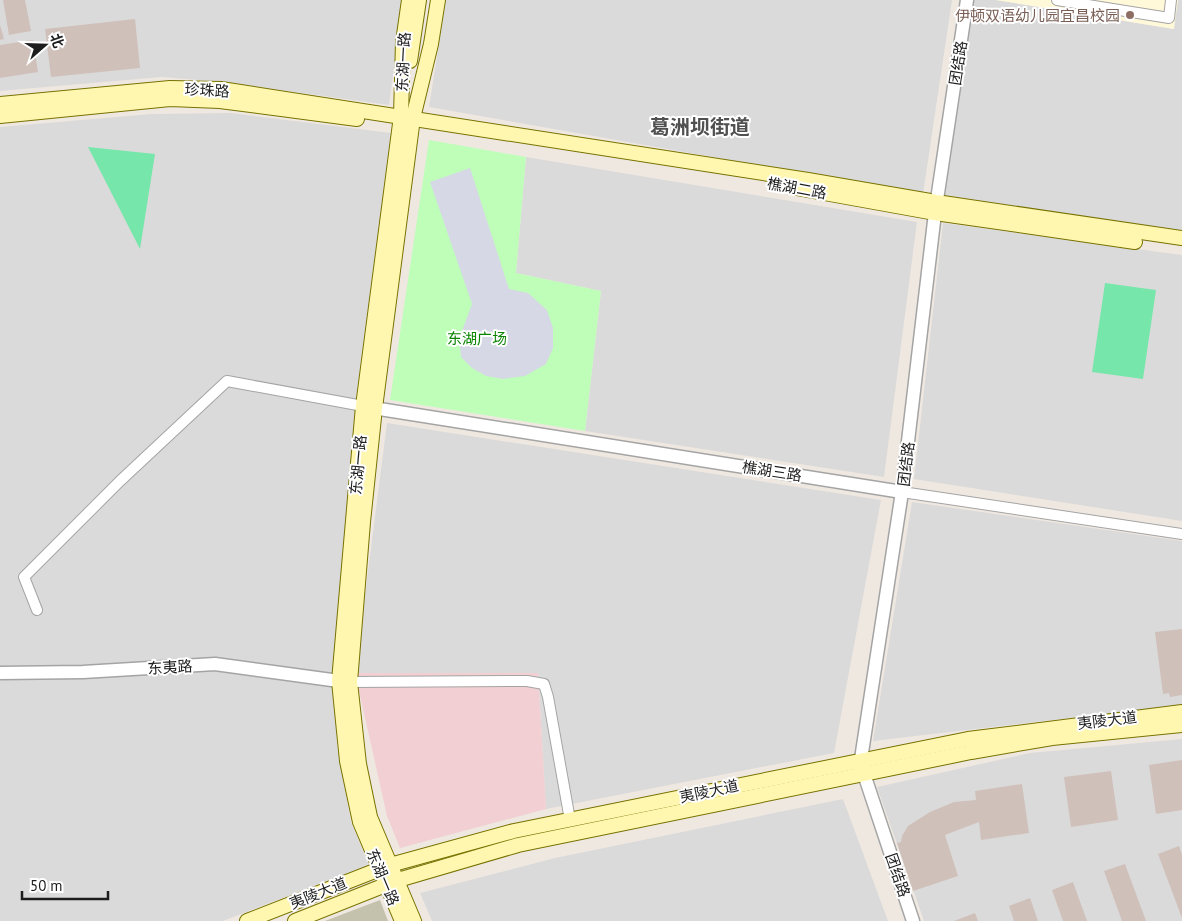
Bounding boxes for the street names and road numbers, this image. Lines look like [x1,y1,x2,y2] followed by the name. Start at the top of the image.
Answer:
[392,32,414,92] street label: 东湖一路
[945,39,971,87] street label: 团结路
[184,79,230,101] street label: 珍珠路
[766,173,828,203] street label: 樵湖二路
[346,434,370,496] street label: 东湖一路
[894,441,918,487] street label: 团结路
[741,457,803,485] street label: 樵湖三路
[147,656,193,678] street label: 东夷路
[1076,707,1138,733] street label: 夷陵大道
[678,775,740,807] street label: 夷陵大道
[363,846,403,908] street label: 东湖一路
[882,851,914,899] street label: 团结路
[287,873,349,913] street label: 夷陵大道

